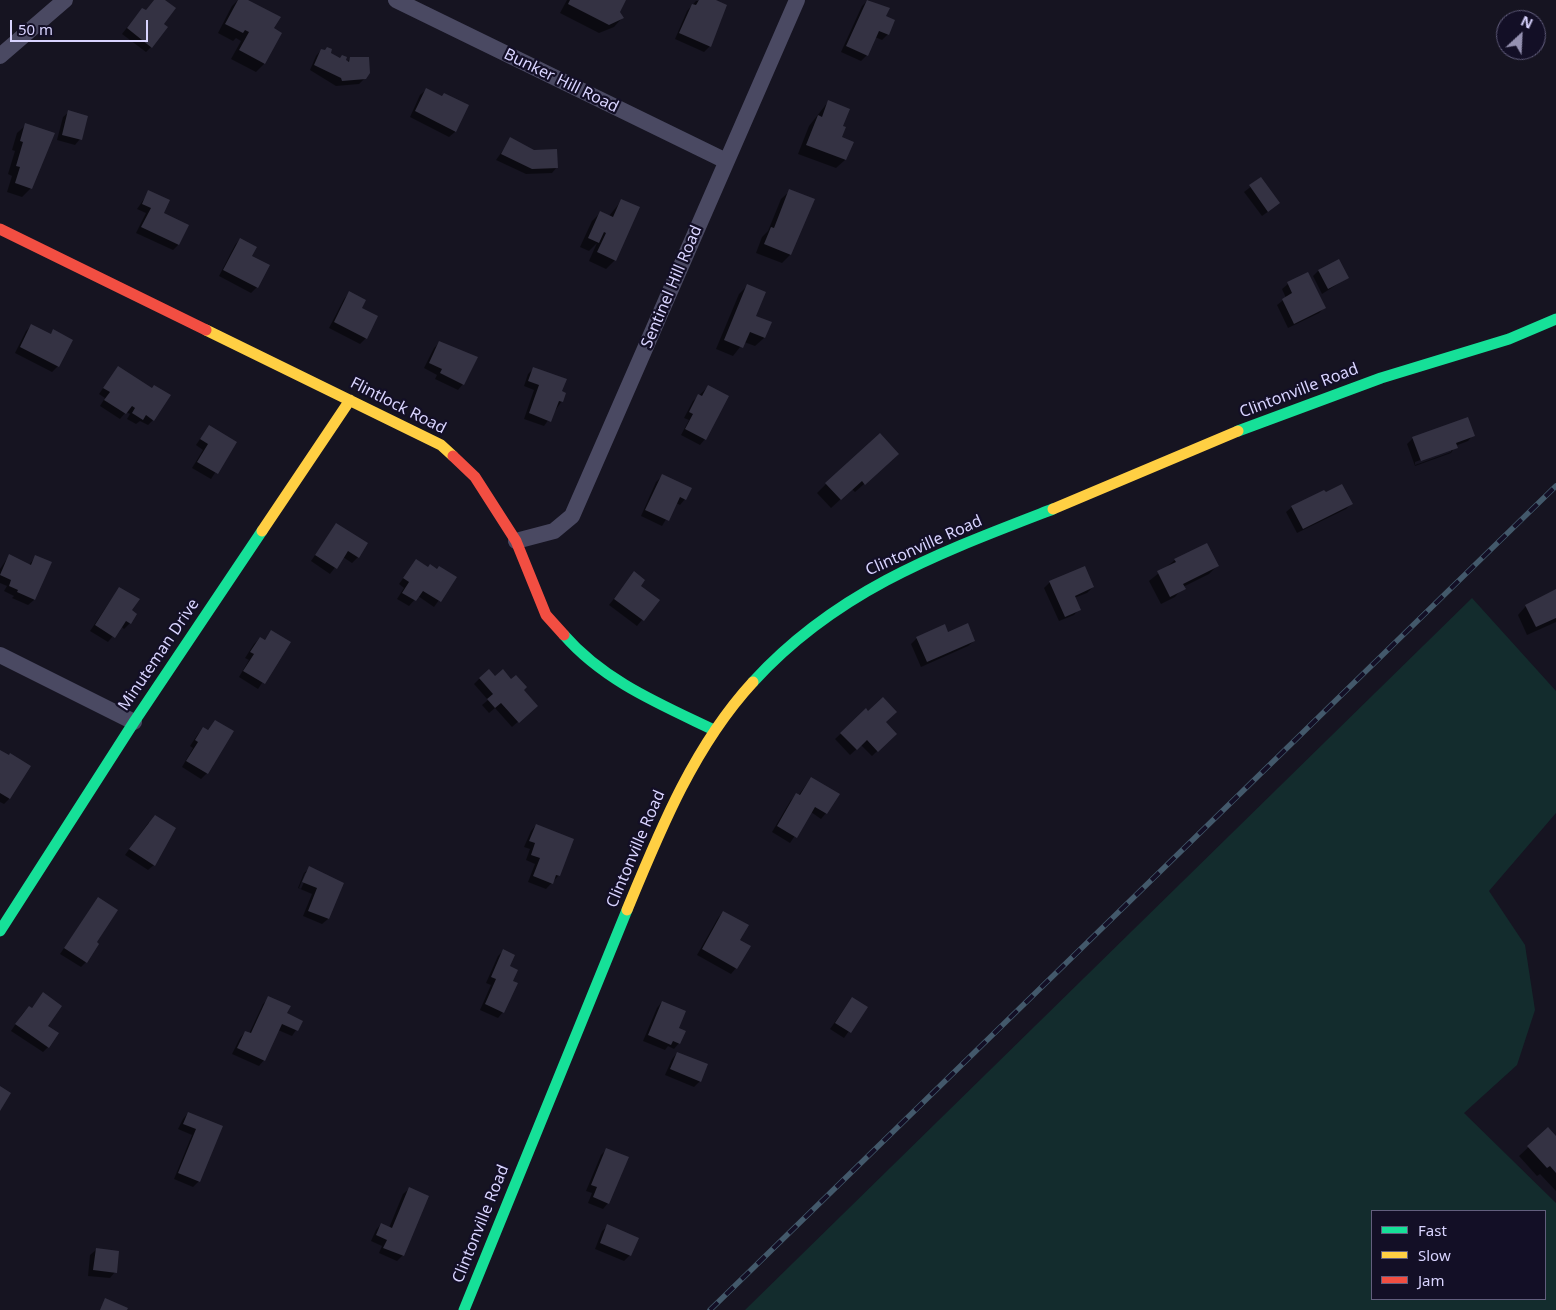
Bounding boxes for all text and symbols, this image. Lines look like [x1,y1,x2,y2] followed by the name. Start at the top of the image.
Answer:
[12,10,150,42] scale bar
[1496,10,1546,60] north arrow
[1518,11,1536,33] text: N
[18,19,53,39] text: 50 m
[500,45,622,117] street label: Bunker Hill Road
[637,223,707,351] street label: Sentinel Hill Road
[1237,360,1361,422] street label: Clintonville Road
[347,374,449,438] street label: Flintlock Road
[863,512,985,580] street label: Clintonville Road
[114,595,204,715] street label: Minuteman Drive
[603,787,669,911] street label: Clintonville Road
[449,1162,513,1286] street label: Clintonville Road
[1371,1210,1546,1300] legend
[1418,1220,1447,1240] text: Fast
[1418,1245,1451,1265] text: Slow
[1418,1270,1445,1290] text: Jam

